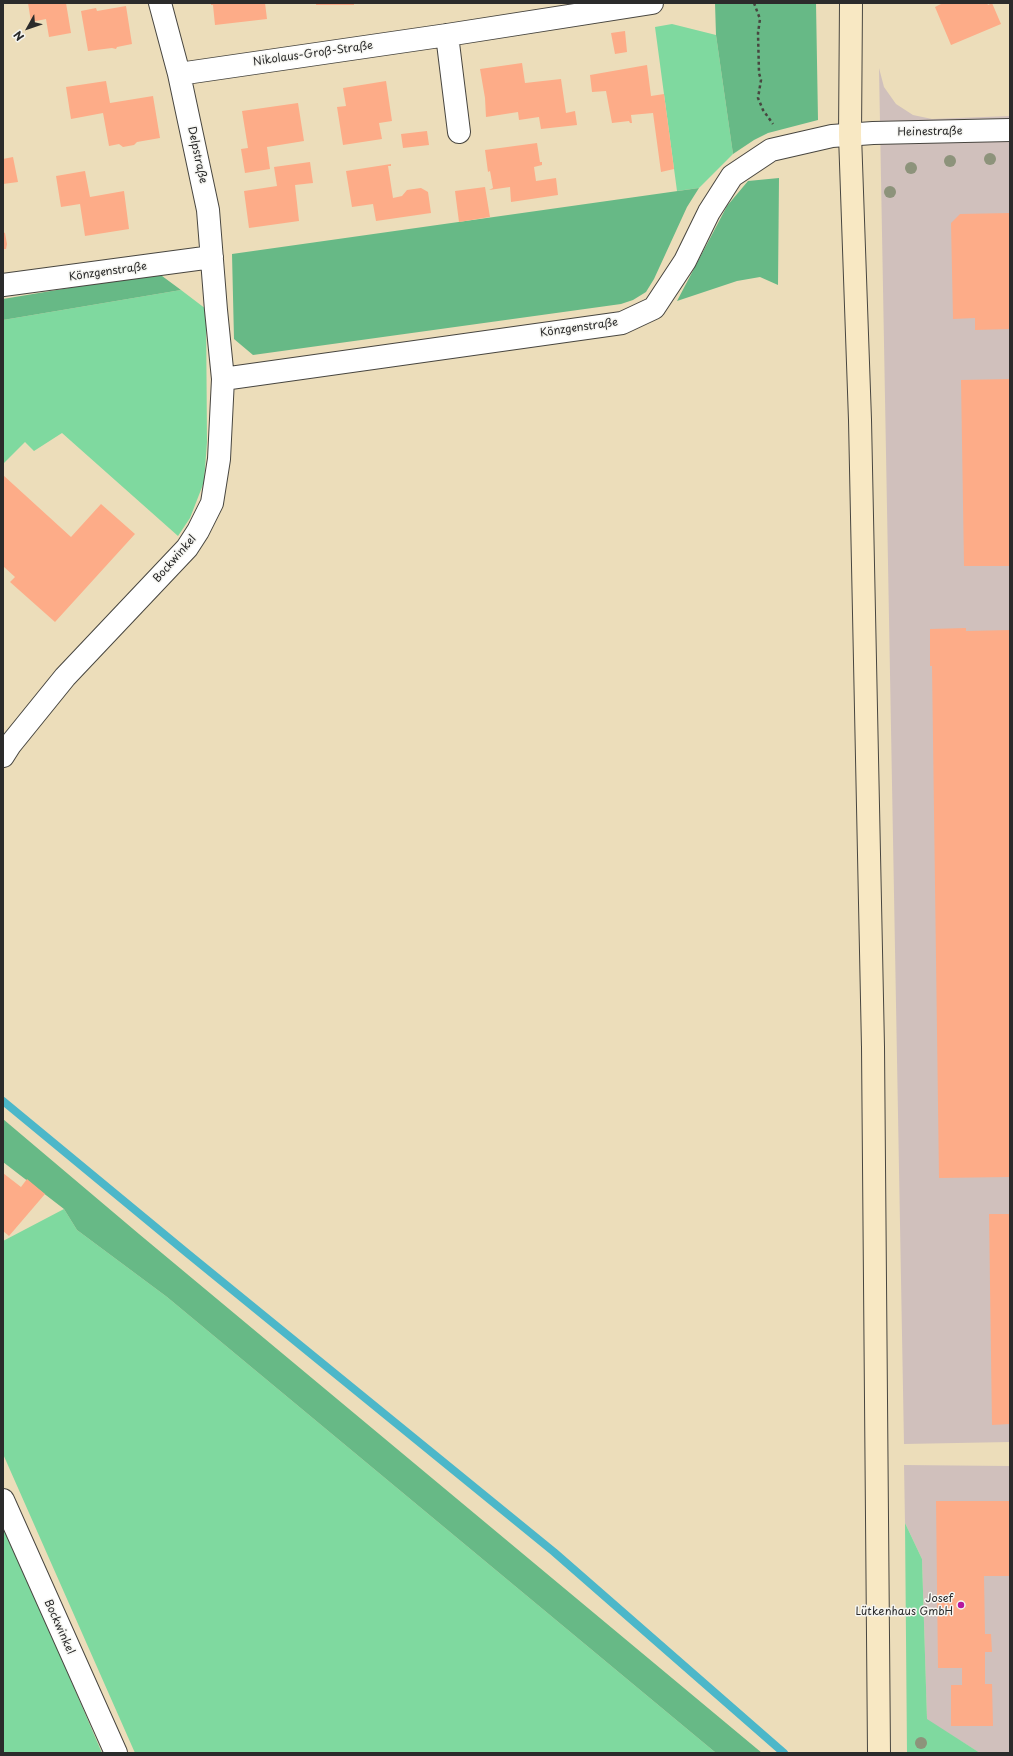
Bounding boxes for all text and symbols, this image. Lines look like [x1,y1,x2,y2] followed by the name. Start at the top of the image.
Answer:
[8,8,48,48] north arrow
[9,27,28,45] text: N
[252,39,374,69] street label: Nikolaus-Groß-Straße
[184,125,210,185] street label: Delpstraße
[897,125,963,139] street label: Heinestraße
[68,260,148,284] street label: Könzgenstraße
[539,316,619,340] street label: Könzgenstraße
[151,533,199,585] street label: Bockwinkel
[856,1592,953,1618] place label: Josef Lütkenhaus GmbH
[41,1598,77,1656] street label: Bockwinkel
[956,1600,966,1610] marker: Josef Lütkenhaus GmbH

